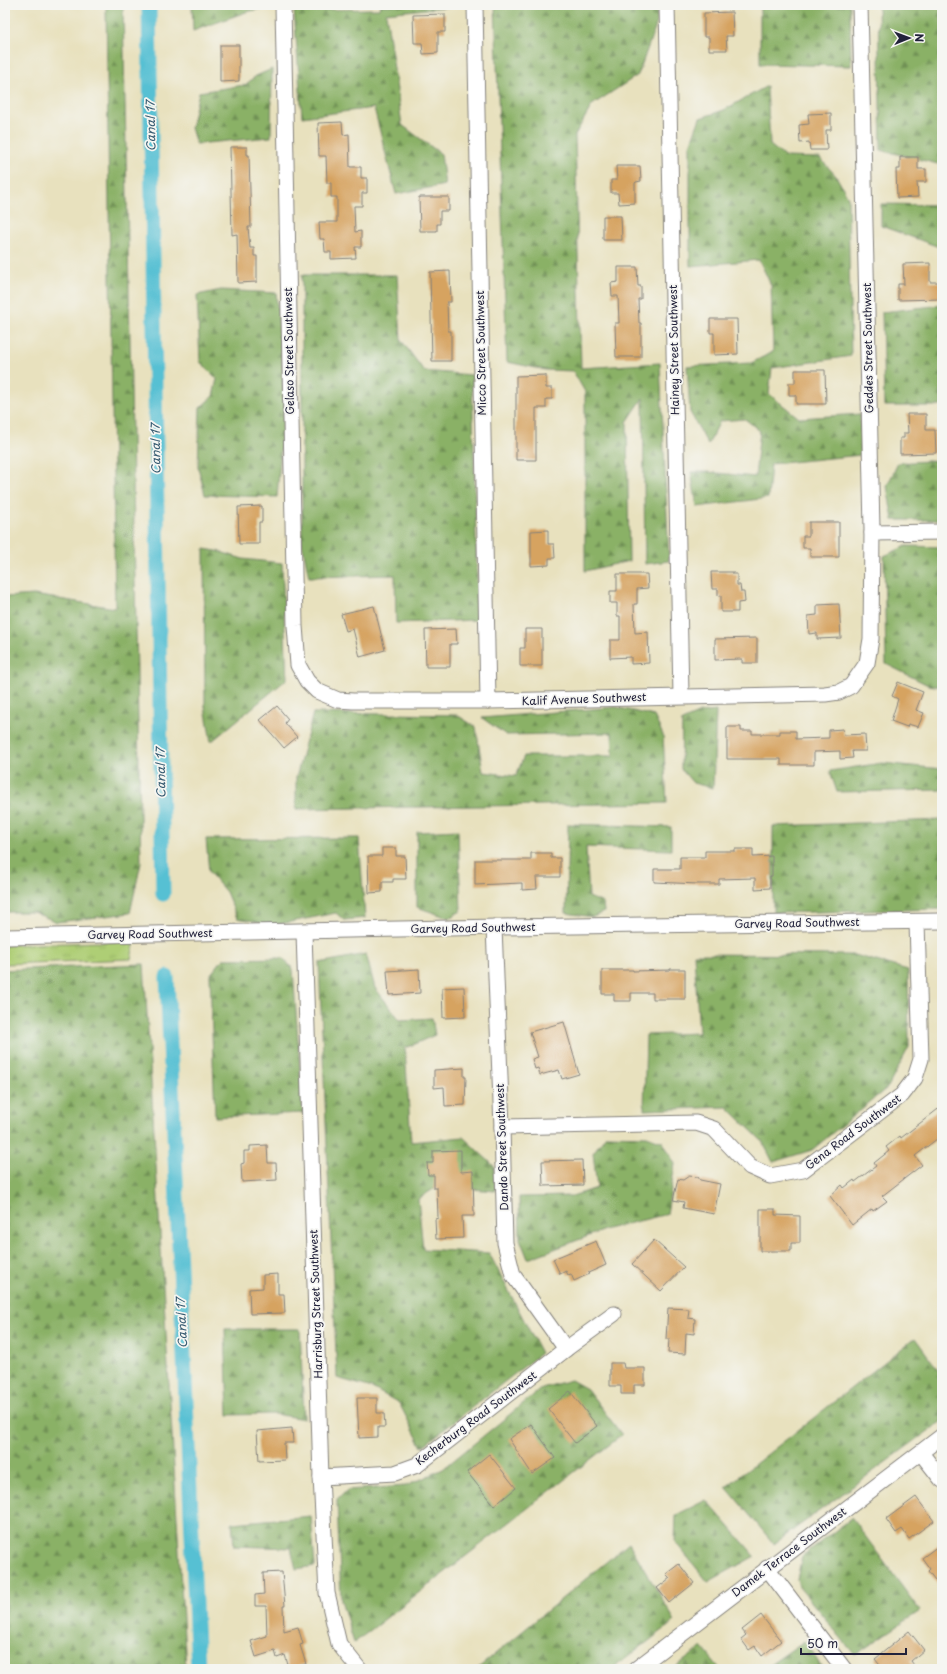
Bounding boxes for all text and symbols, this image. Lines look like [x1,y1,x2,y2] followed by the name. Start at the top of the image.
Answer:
[889,18,929,58] north arrow
[911,33,928,43] text: N
[141,98,159,151] water label: Canal 17
[858,282,877,413] street label: Geddes Street Southwest
[664,284,683,415] street label: Hainey Street Southwest
[279,287,298,415] street label: Gelaso Street Southwest
[471,290,490,416] street label: Micco Street Southwest
[146,421,164,474] water label: Canal 17
[521,688,647,709] street label: Kalif Avenue Southwest
[151,745,169,798] water label: Canal 17
[734,913,860,932] street label: Garvey Road Southwest
[410,918,536,937] street label: Garvey Road Southwest
[87,924,213,943] street label: Garvey Road Southwest
[491,1083,512,1211] street label: Dando Street Southwest
[801,1089,905,1173] street label: Gena Road Southwest
[304,1229,327,1379] street label: Harrisburg Street Southwest
[171,1295,191,1349] water label: Canal 17
[412,1366,540,1469] street label: Kecherburg Road Southwest
[728,1502,850,1600] street label: Damek Terrace Southwest
[801,1630,906,1656] scale bar
[807,1634,838,1652] text: 50 m

